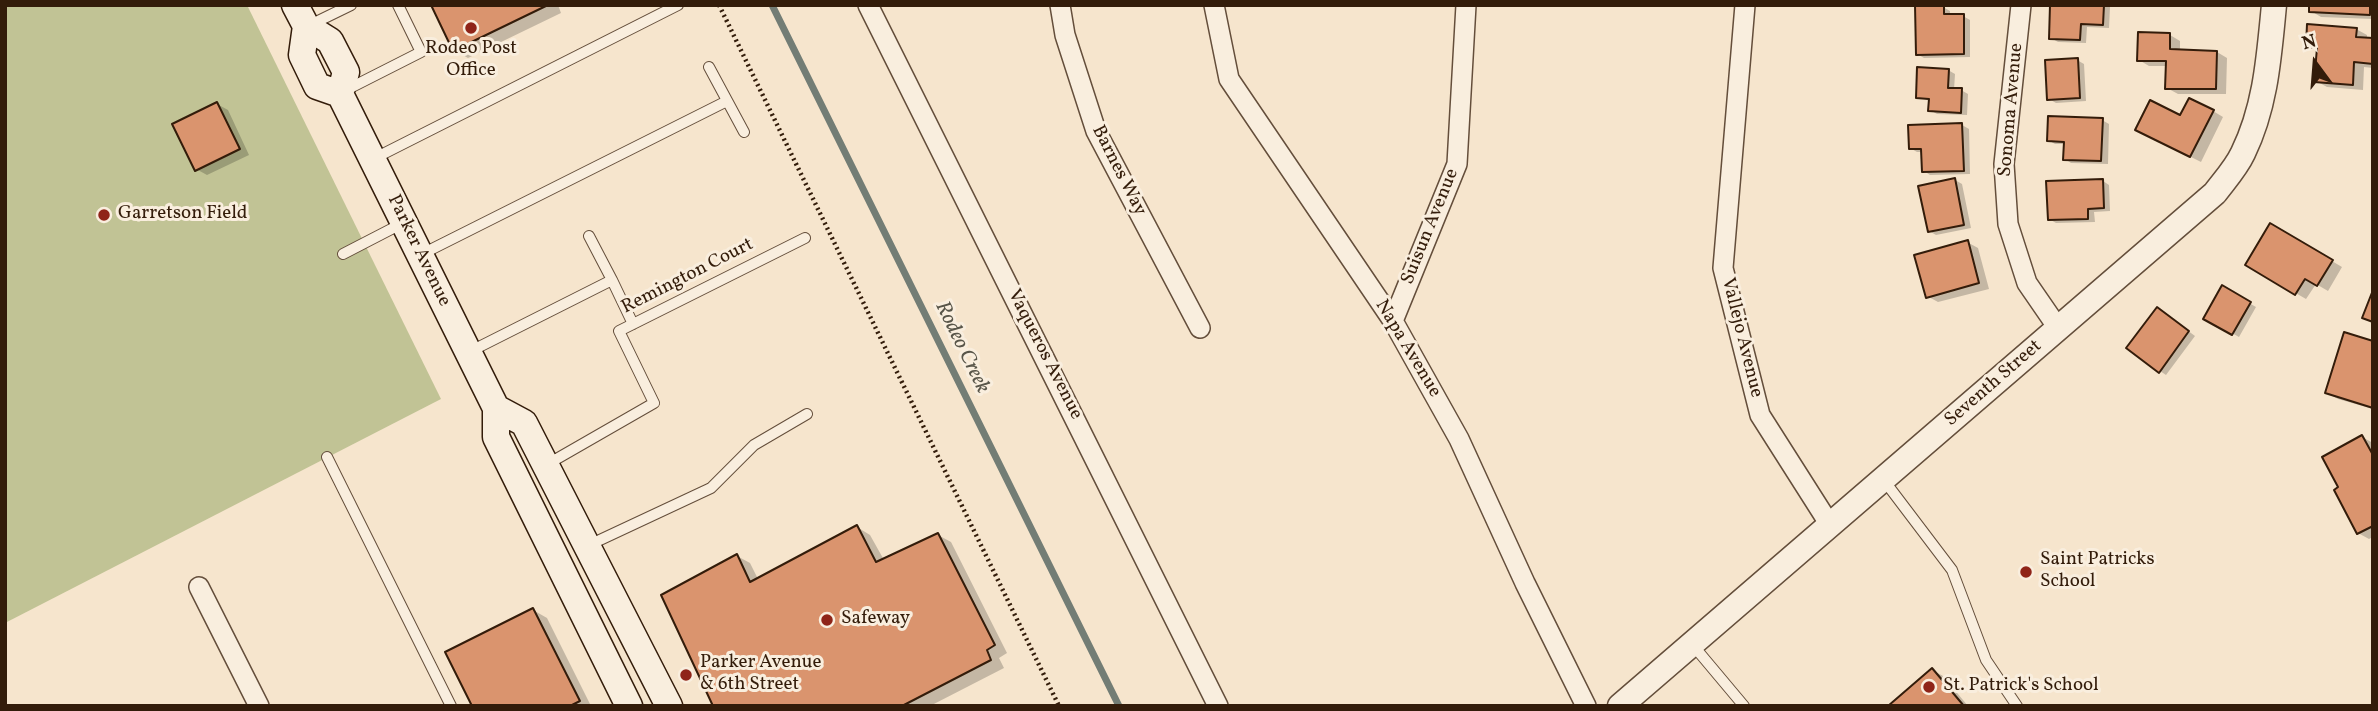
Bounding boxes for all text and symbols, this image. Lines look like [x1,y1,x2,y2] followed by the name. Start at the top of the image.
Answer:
[463,20,479,36] marker: Rodeo Post Office
[2280,28,2350,98] north arrow
[2299,28,2319,57] text: N
[425,39,517,83] place label: Rodeo Post Office
[1995,42,2029,178] street label: Sonoma Avenue
[1085,122,1151,220] street label: Barnes Way
[1397,166,1465,288] street label: Suisun Avenue
[381,191,455,311] street label: Parker Avenue
[118,204,248,226] place label: Garretson Field
[96,207,112,223] marker: Garretson Field
[618,234,758,320] street label: Remington Court
[1715,276,1767,400] street label: Vallejo Avenue
[1001,286,1087,424] street label: Vaqueros Avenue
[1369,296,1445,402] street label: Napa Avenue
[928,298,994,398] water label: Rodeo Creek
[1941,336,2047,432] street label: Seventh Street
[2040,550,2155,594] place label: Saint Patricks School
[2018,564,2034,580] marker: Saint Patricks School
[841,609,910,631] place label: Safeway
[819,612,835,628] marker: Safeway
[700,653,821,697] place label: Parker Avenue & 6th Street
[678,667,694,683] marker: Parker Avenue & 6th Street
[1943,676,2099,698] place label: St. Patrick's School
[1921,679,1937,695] marker: St. Patrick's School

